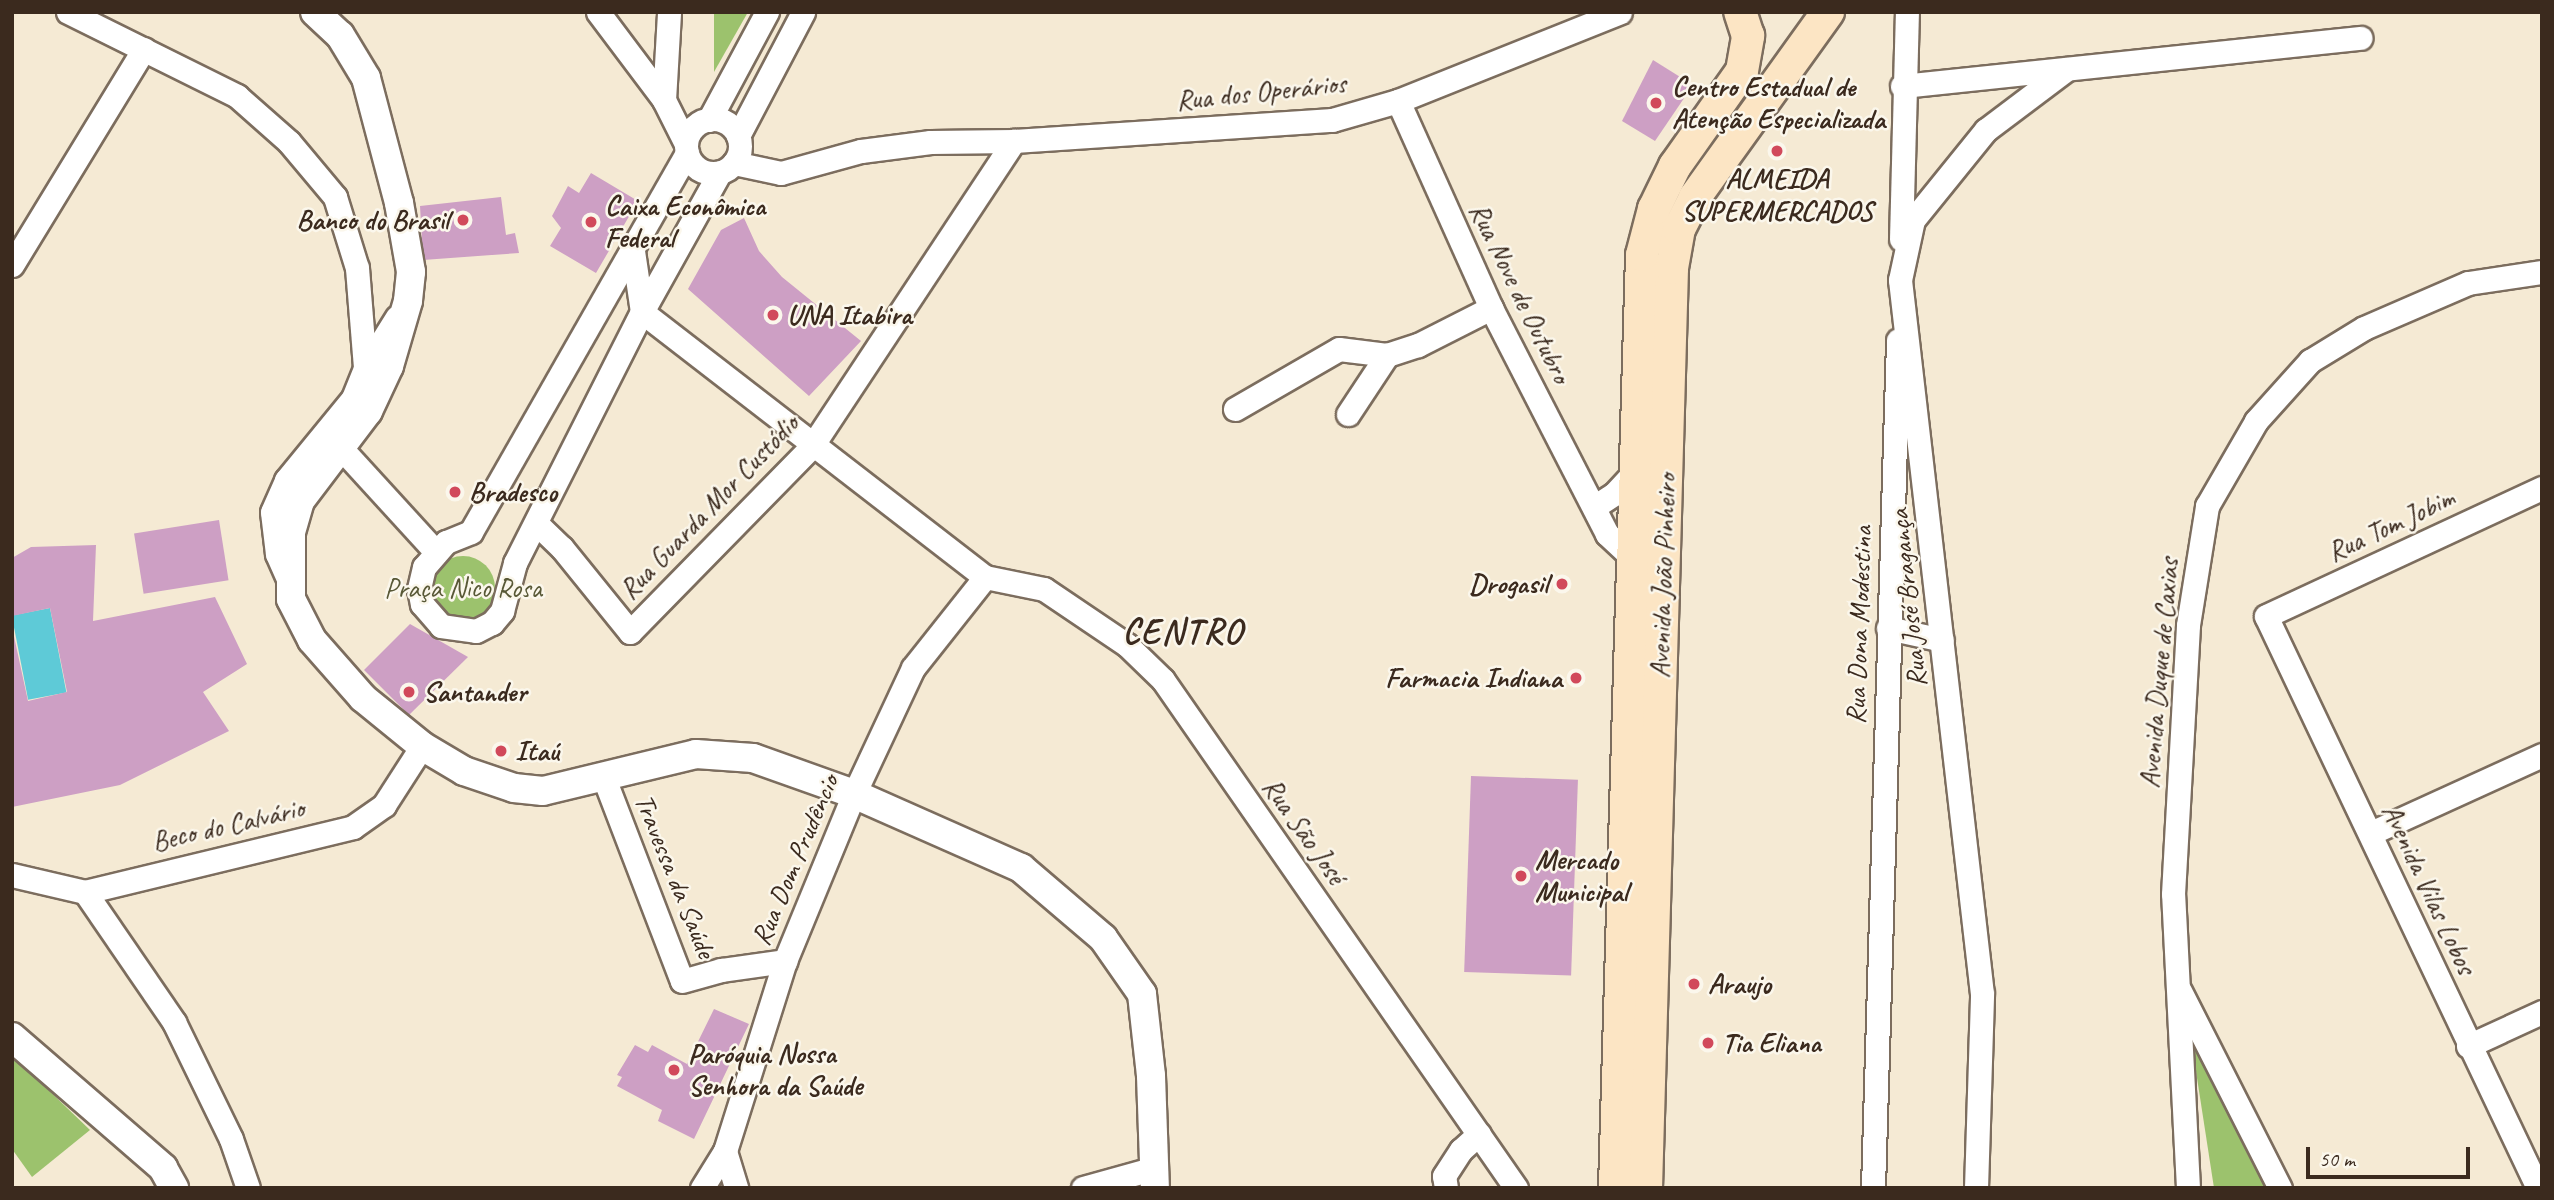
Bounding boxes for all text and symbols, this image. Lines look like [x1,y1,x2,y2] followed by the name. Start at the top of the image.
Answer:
[1174,66,1348,118] street label: Rua dos Operários
[1672,70,1883,136] place label: Centro Estadual de Atenção Especializada
[1646,93,1666,113] marker: Centro Estadual de Atenção Especializada
[1769,143,1785,159] marker: ALMEIDA SUPERMERCADOS
[1681,162,1873,228] place label: ALMEIDA SUPERMERCADOS
[605,189,765,255] place label: Caixa Econômica Federal
[1462,197,1578,389] street label: Rua Nove de Outubro
[297,203,449,237] place label: Banco do Brasil
[455,212,471,228] marker: Banco do Brasil
[583,214,599,230] marker: Caixa Econômica Federal
[787,298,912,332] place label: UNA Itabira
[765,307,781,323] marker: UNA Itabira
[613,408,805,606] street label: Rua Guarda Mor Custódio
[1643,473,1683,679] street label: Avenida João Pinheiro
[469,475,557,509] place label: Bradesco
[2321,481,2461,569] street label: Rua Tom Jobim
[447,484,463,500] marker: Bradesco
[1882,507,1934,689] street label: Rua José Bragança
[1839,525,1879,725] street label: Rua Dona Modestina
[2132,557,2186,789] street label: Avenida Duque de Caxias
[1469,567,1548,601] place label: Drogasil
[384,571,542,605] park label: Praça Nico Rosa
[1554,576,1570,592] marker: Drogasil
[1124,611,1242,653] district label: CENTRO
[1386,661,1562,695] place label: Farmacia Indiana
[1568,670,1584,686] marker: Farmacia Indiana
[423,675,526,709] place label: Santander
[401,684,417,700] marker: Santander
[515,734,559,768] place label: Itaú
[493,743,509,759] marker: Itaú
[744,769,846,951] street label: Rua Dom Prudêncio
[1255,771,1353,891] street label: Rua São José
[627,789,723,963] street label: Travessa da Saúde
[149,791,307,859] street label: Beco do Calvário
[2375,798,2483,980] street label: Avenida Vilas Lobos
[1535,843,1627,909] place label: Mercado Municipal
[1513,868,1529,884] marker: Mercado Municipal
[1708,967,1771,1001] place label: Araujo
[1686,976,1702,992] marker: Araujo
[1722,1026,1820,1060] place label: Tia Eliana
[1700,1035,1716,1051] marker: Tia Eliana
[688,1037,863,1103] place label: Paróquia Nossa Senhora da Saúde
[666,1062,682,1078] marker: Paróquia Nossa Senhora da Saúde
[2309,1134,2474,1178] scale bar
[2319,1146,2355,1172] text: 50 m

